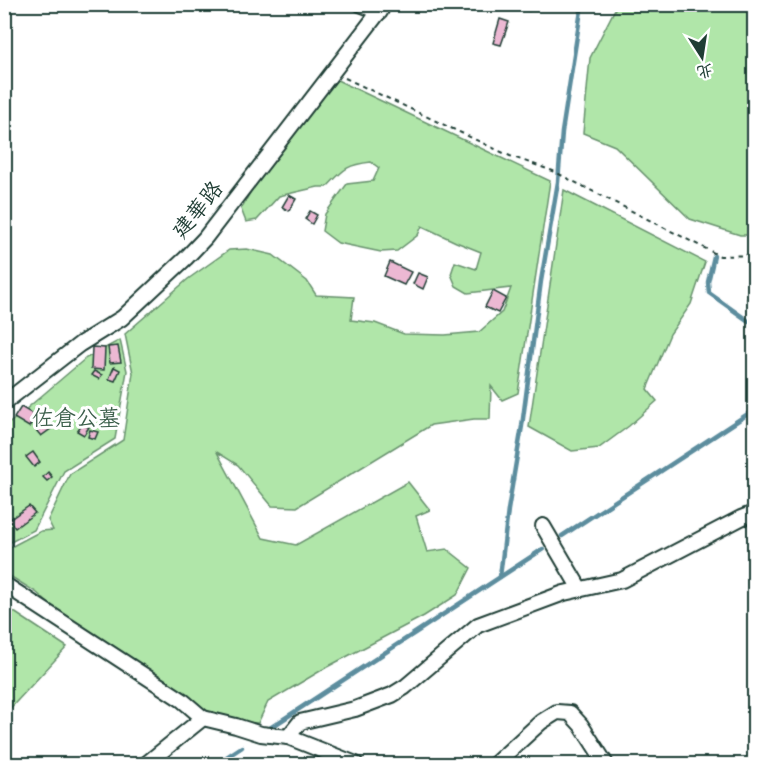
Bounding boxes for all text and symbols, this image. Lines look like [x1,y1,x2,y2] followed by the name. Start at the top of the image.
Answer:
[672,27,732,87] north arrow
[695,58,715,83] text: 北
[165,175,231,245] street label: 建華路
[32,403,120,434] park label: 佐倉公墓

